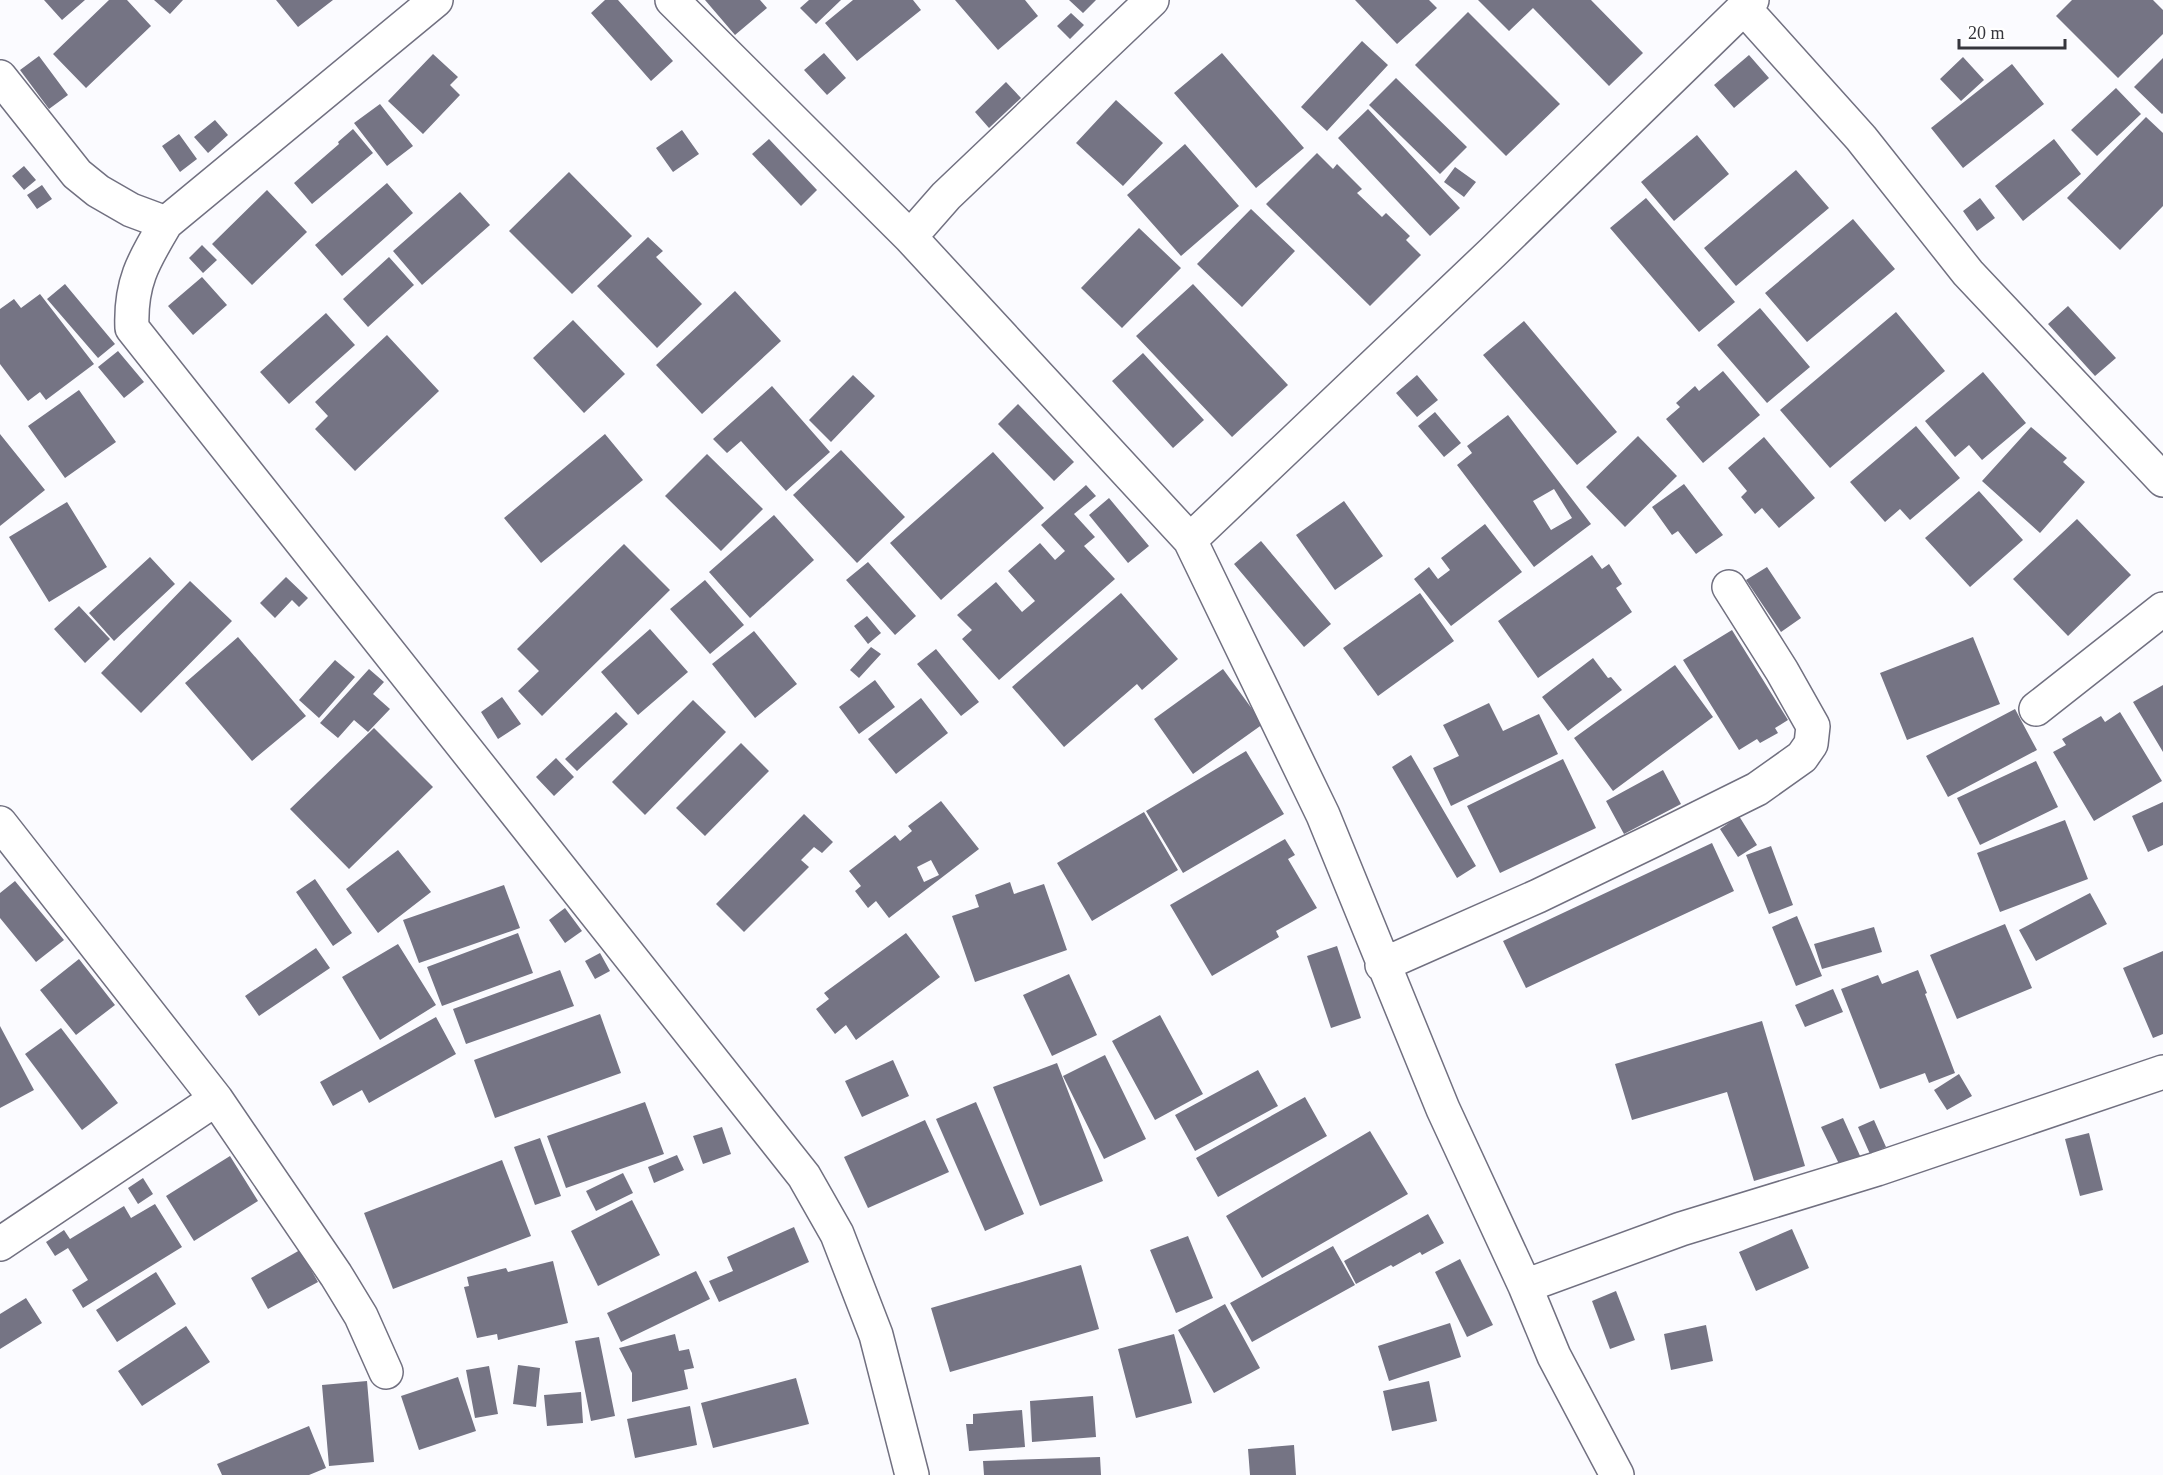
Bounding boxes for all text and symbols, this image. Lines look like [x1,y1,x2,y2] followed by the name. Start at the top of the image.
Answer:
[1959,12,2066,50] scale bar
[1968,23,2005,43] text: 20 m

